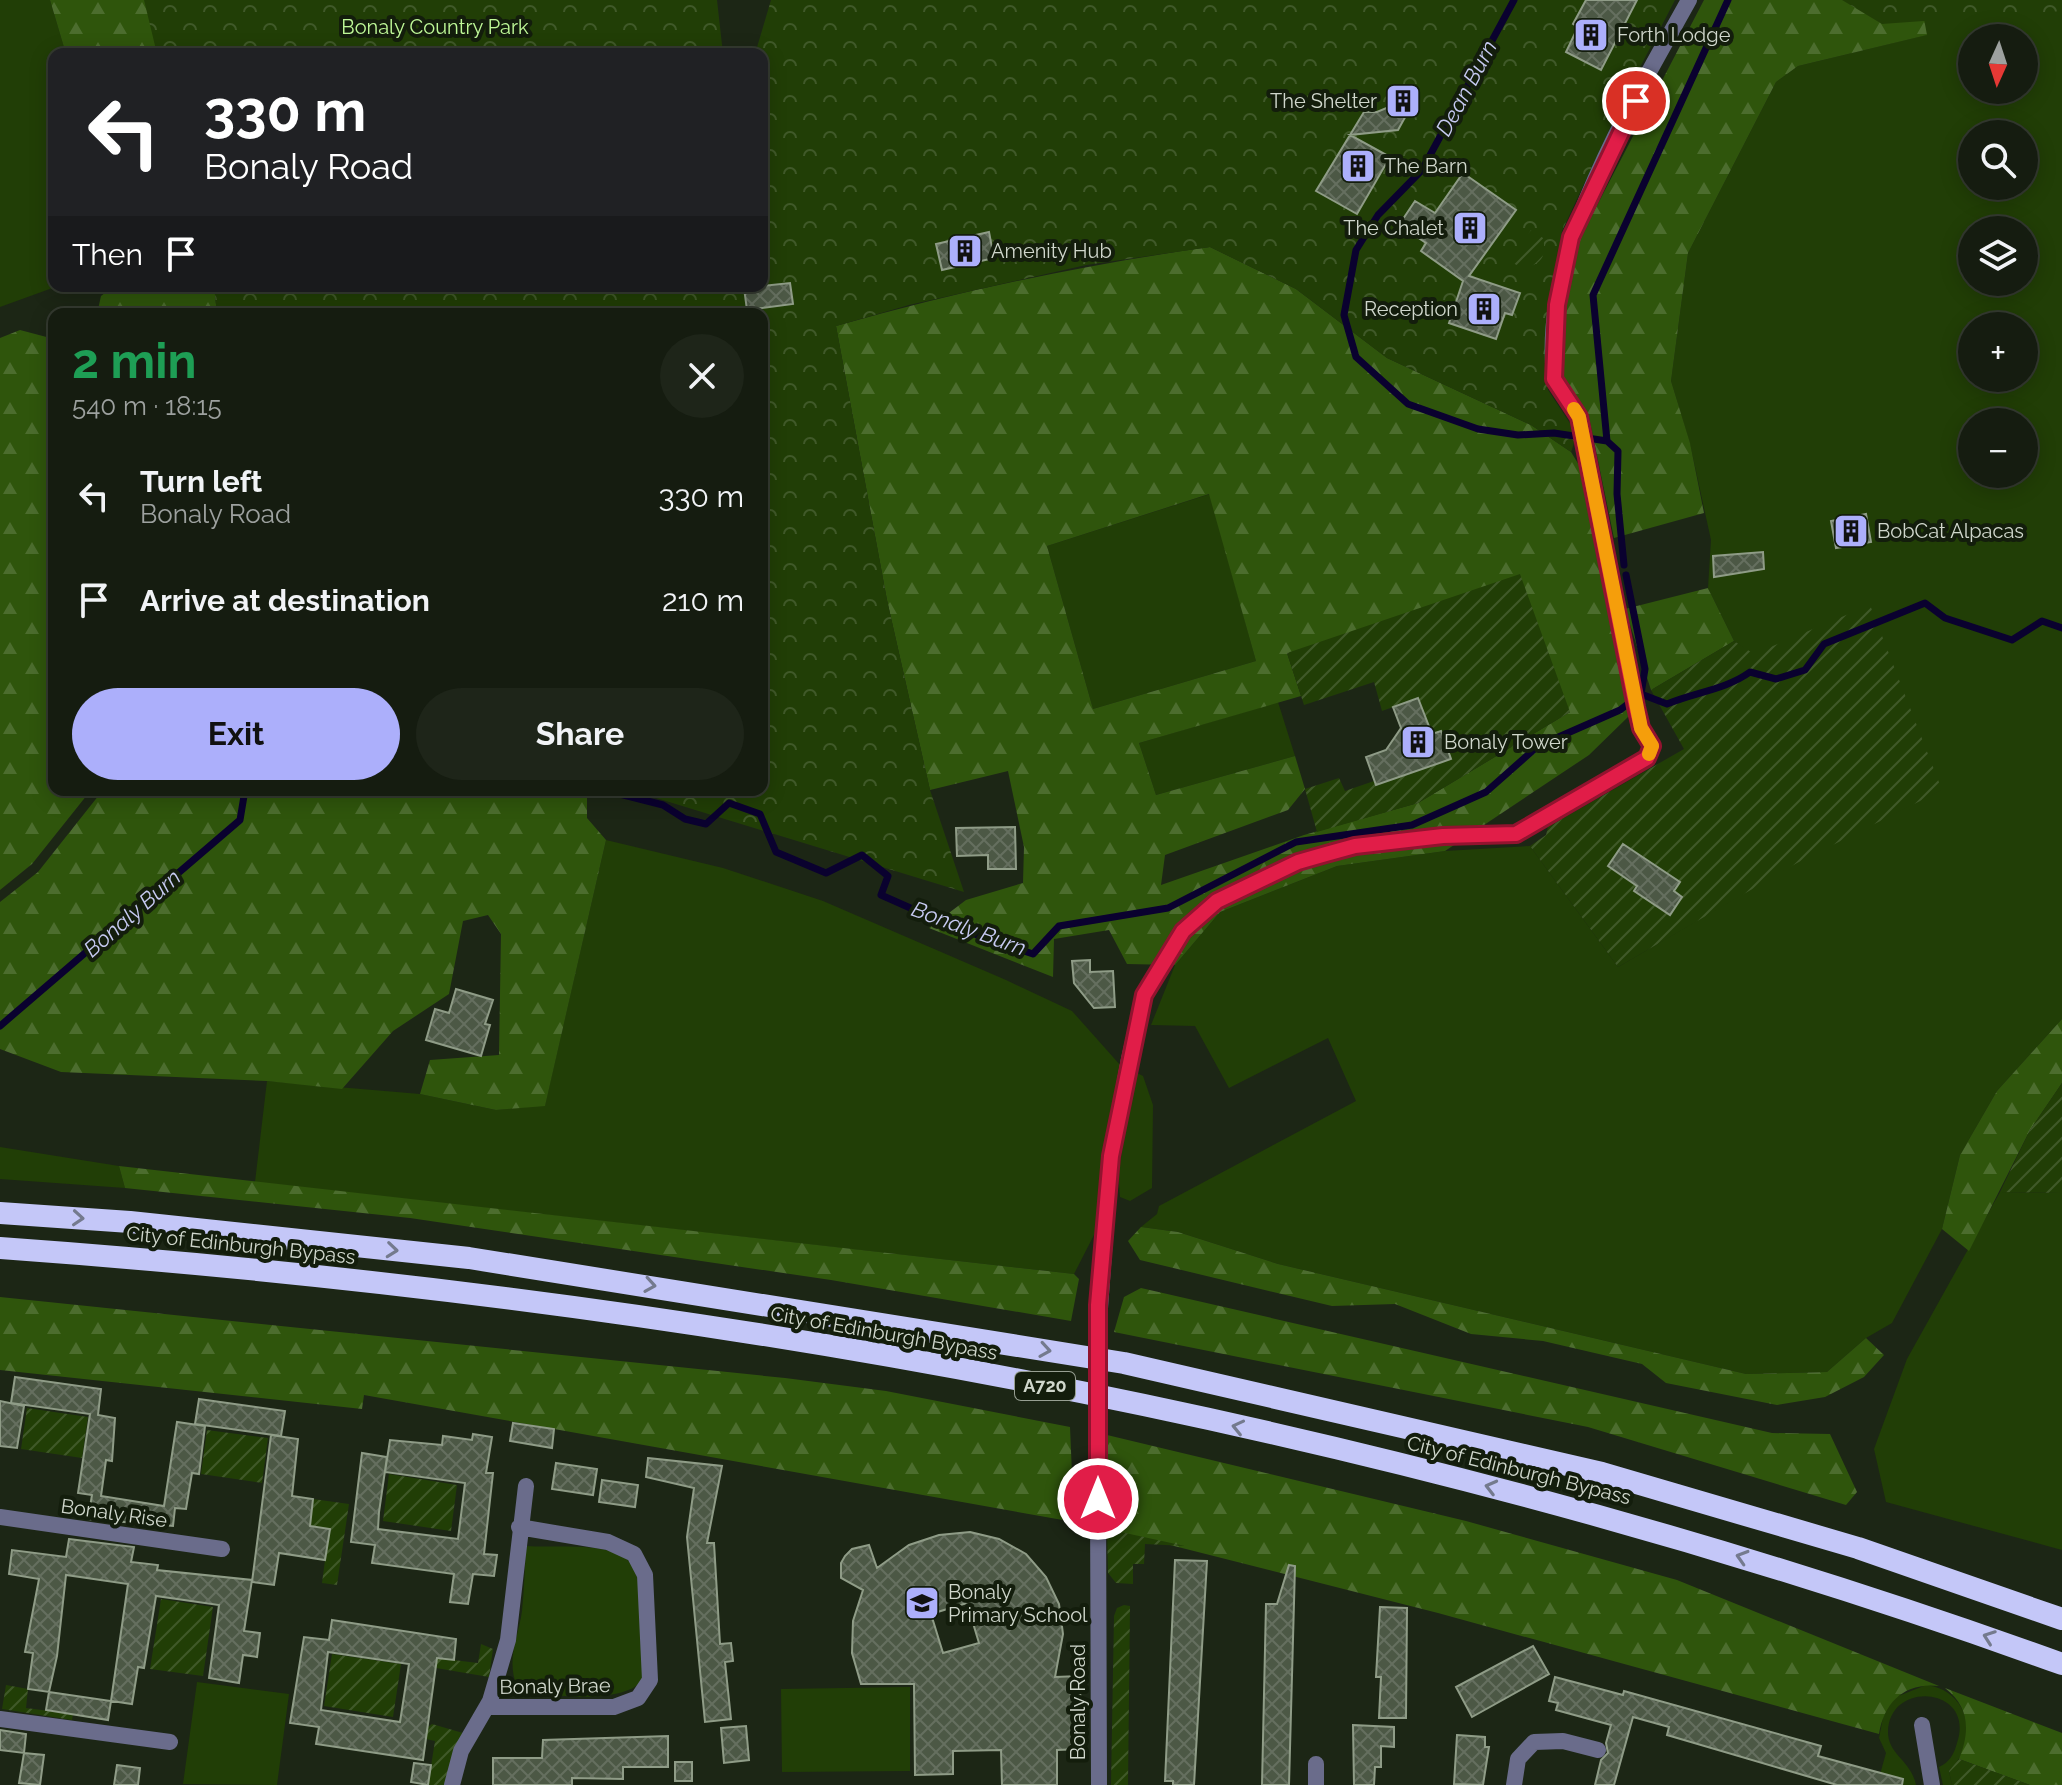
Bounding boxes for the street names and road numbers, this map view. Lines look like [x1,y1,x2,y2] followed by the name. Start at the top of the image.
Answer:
[125,1221,357,1269] street label: City of Edinburgh Bypass
[769,1301,999,1365] street label: City of Edinburgh Bypass
[1015,1372,1075,1400] road number: A720
[1404,1431,1634,1509] street label: City of Edinburgh Bypass
[59,1494,169,1532] street label: Bonaly Rise
[1066,1644,1090,1760] street label: Bonaly Road
[499,1673,611,1699] street label: Bonaly Brae

